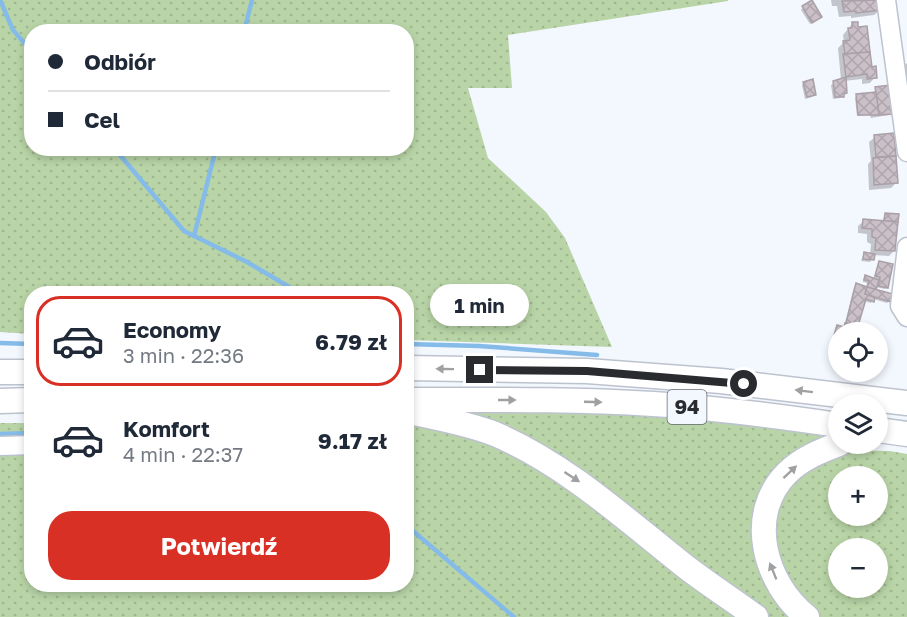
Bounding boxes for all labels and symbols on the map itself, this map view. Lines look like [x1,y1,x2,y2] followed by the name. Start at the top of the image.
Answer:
[430,283,530,325] callout: 1 min
[466,356,493,383] route end
[435,364,454,374] one-way arrow
[730,370,757,397] route start
[795,386,814,395] one-way arrow
[668,390,706,424] road number: 94
[497,395,516,405] one-way arrow
[583,398,602,407] one-way arrow
[782,465,796,479] one-way arrow
[564,472,580,483] one-way arrow
[767,561,777,579] one-way arrow

